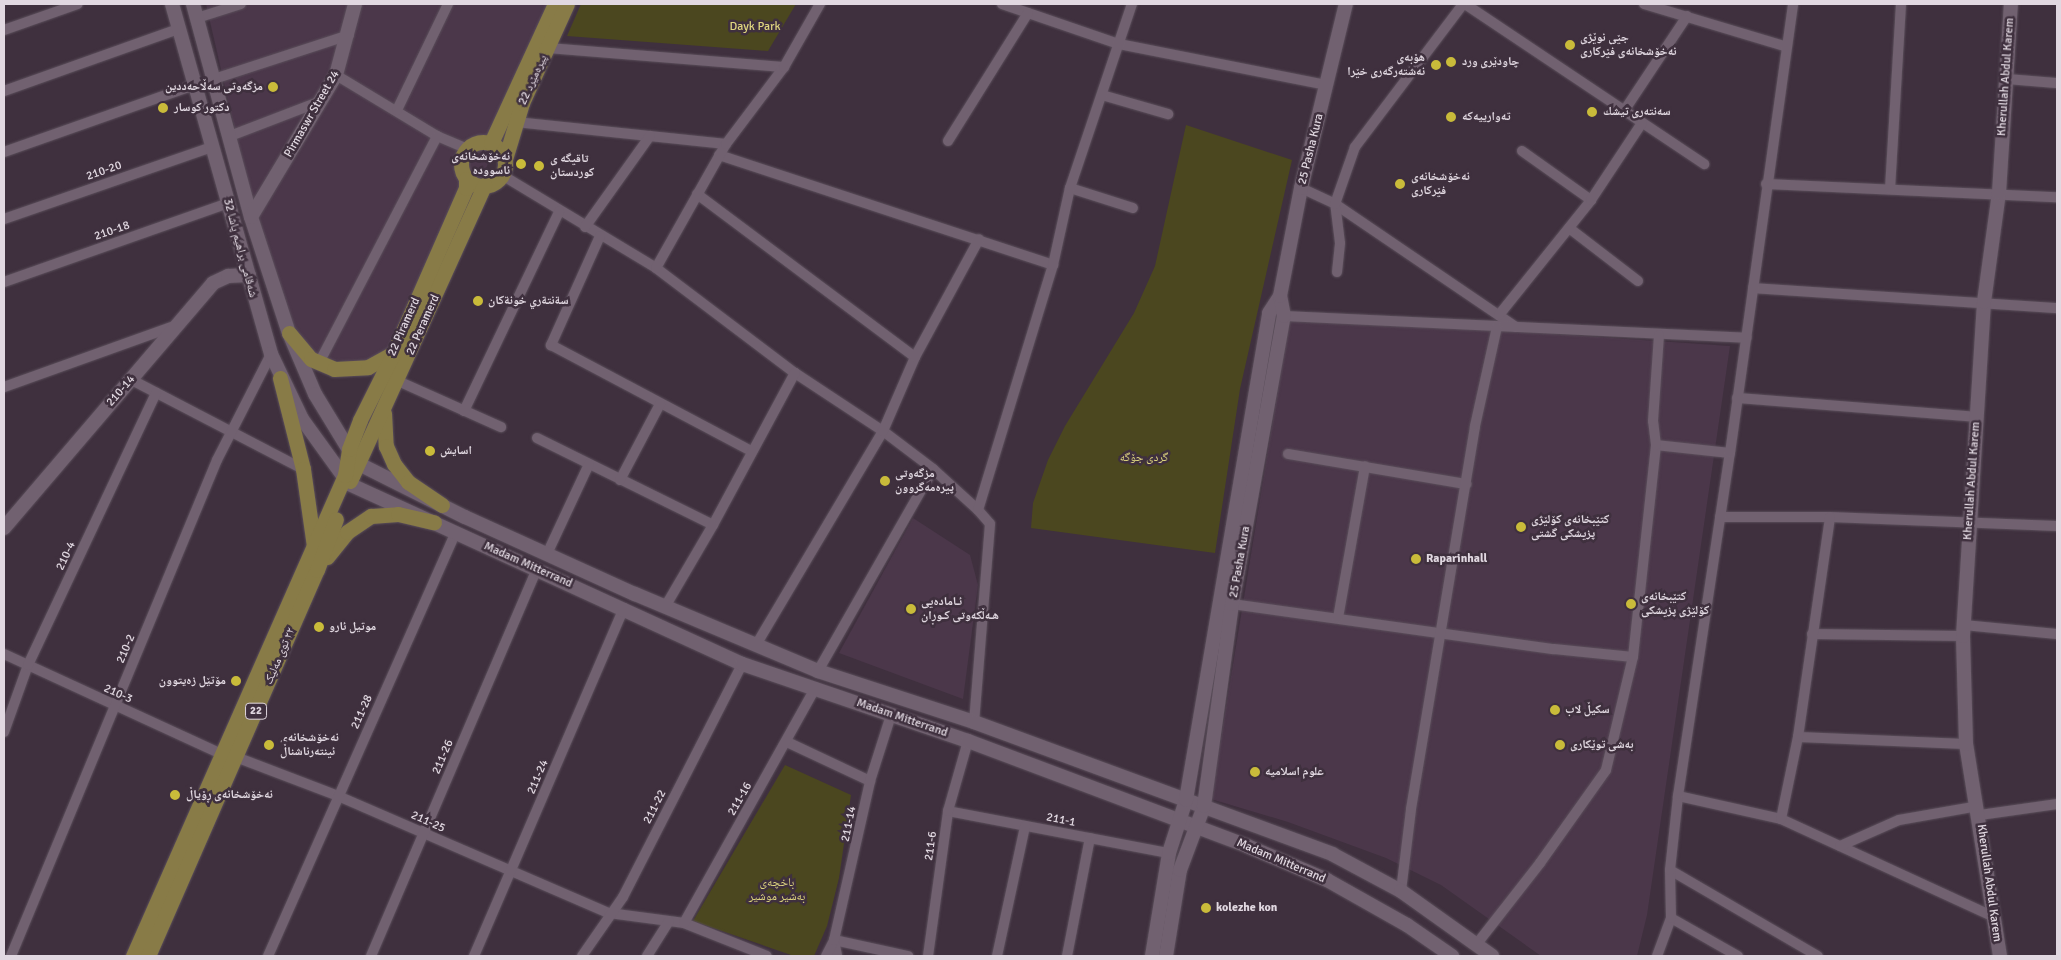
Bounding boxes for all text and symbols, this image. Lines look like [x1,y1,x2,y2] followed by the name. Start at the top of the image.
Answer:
[1995,17,2017,137] street label: Kherullah Abdul Karem
[730,20,780,34] park label: Dayk Park
[1580,31,1677,59] place label: جێی نوێژی نە‌خۆشخانە‌ی فێركاری
[1564,39,1576,51] marker: جێی نوێژی نە‌خۆشخانە‌ی فێركاری
[1347,51,1425,79] place label: هۆبەی نەشتەرگەری خێرا
[516,53,550,107] street label: 22 پیرەمێرد
[1444,55,1458,69] marker: چاودێری ورد
[1462,55,1519,69] place label: چاودێری ورد
[1429,58,1443,72] marker: هۆبەی نەشتەرگەری خێرا
[281,68,343,160] street label: Pirmaswr Street 24
[165,80,263,94] place label: مزگەوتی سەڵاحەددین
[267,81,279,93] marker: مزگەوتی سەڵاحەددین
[156,101,170,115] marker: دكتور كوسار
[174,101,229,115] place label: دكتور كوسار
[1585,105,1599,119] marker: سە‌نتە‌ری تیشك
[1603,105,1671,119] place label: سە‌نتە‌ری تیشك
[1444,110,1458,124] marker: تەوارییەکە
[1462,110,1511,124] place label: تەوارییەکە
[1295,112,1327,186] street label: 25 Pasha Kura
[451,150,510,178] place label: نەخۆشخانەی ئاسوودە
[550,152,594,180] place label: تاقيگه ى كوردستان
[514,157,528,171] marker: نەخۆشخانەی ئاسوودە
[84,158,124,184] street label: 210-20
[532,159,546,173] marker: تاقيگه ى كوردستان
[1411,170,1470,198] place label: نەخۆشخانەی فێرکاری
[1393,177,1407,191] marker: نەخۆشخانەی فێرکاری
[220,197,260,299] street label: شەقامی براهیم پاشا 32
[92,218,132,244] street label: 210-18
[403,293,443,357] street label: 22 Peramerd
[488,294,569,308] place label: سةنتةري خونةكان
[472,295,484,307] marker: سةنتةري خونةكان
[385,296,423,358] street label: 22 Piramerd
[104,372,138,410] street label: 210-14
[1961,421,1983,541] street label: Kherullah Abdul Karem
[440,444,472,458] place label: اسايش
[424,445,436,457] marker: اسايش
[1120,451,1168,465] park label: گردی جۆگە
[895,467,954,495] place label: مزگەوتی پیرەمەگروون
[879,475,891,487] marker: مزگەوتی پیرەمەگروون
[1531,513,1609,541] place label: کتێبخانەی کۆلێژی پزیشکی گشتی
[1515,521,1527,533] marker: کتێبخانەی کۆلێژی پزیشکی گشتی
[1227,525,1253,599] street label: 25 Pasha Kura
[53,539,79,573] street label: 210-4
[482,539,574,591] street label: Madam Mitterrand
[1426,552,1487,566] place label: Raparinhall
[1410,553,1422,565] marker: Raparinhall
[1641,590,1709,618] place label: كتێبخانە‌ی كۆلێژی پزیشكی
[921,595,999,623] place label: ئـامادەیی هـەڵکەوتی کـوڕان
[1625,598,1637,610] marker: كتێبخانە‌ی كۆلێژی پزیشكی
[905,603,917,615] marker: ئـامادەیی هـەڵکەوتی کـوڕان
[329,620,376,634] place label: موتیل ئارو
[313,621,325,633] marker: موتیل ئارو
[262,625,298,687] street label: ٢٢ توی مەلیک
[113,632,139,666] street label: 210-2
[159,674,226,688] place label: مۆتێل زەیتوون
[230,675,242,687] marker: مۆتێل زەیتوون
[101,681,135,707] street label: 210-3
[348,693,376,731] street label: 211-28
[855,696,949,740] street label: Madam Mitterrand
[245,702,267,719] road number: 22
[1565,703,1610,717] place label: سكیڵ لاب
[1549,704,1561,716] marker: سكیڵ لاب
[280,731,339,759] place label: نەخۆشخانەی ئینتەرناشناڵ
[262,738,276,752] marker: نەخۆشخانەی ئینتەرناشناڵ
[429,738,457,776] street label: 211-26
[1570,738,1634,752] place label: بە‌شی توێكاری
[1554,739,1566,751] marker: بە‌شی توێكاری
[524,758,552,796] street label: 211-24
[1265,765,1324,779] place label: علوم اسلاميه
[1249,766,1261,778] marker: علوم اسلاميه
[725,780,755,818] street label: 211-16
[168,788,182,802] marker: نەخۆشخانەی ڕۆیاڵ
[186,788,273,802] place label: نەخۆشخانەی ڕۆیاڵ
[640,788,670,826] street label: 211-22
[838,805,860,843] street label: 211-14
[409,808,447,836] street label: 211-25
[1045,810,1077,830] street label: 211-1
[1974,823,2004,943] street label: Kherullah Abdul Karem
[922,830,940,862] street label: 211-6
[1234,836,1328,886] street label: Madam Mitterrand
[749,876,805,904] park label: باخچەی بەشیر موشیر
[1216,901,1277,915] place label: kolezhe kon
[1200,902,1212,914] marker: kolezhe kon

